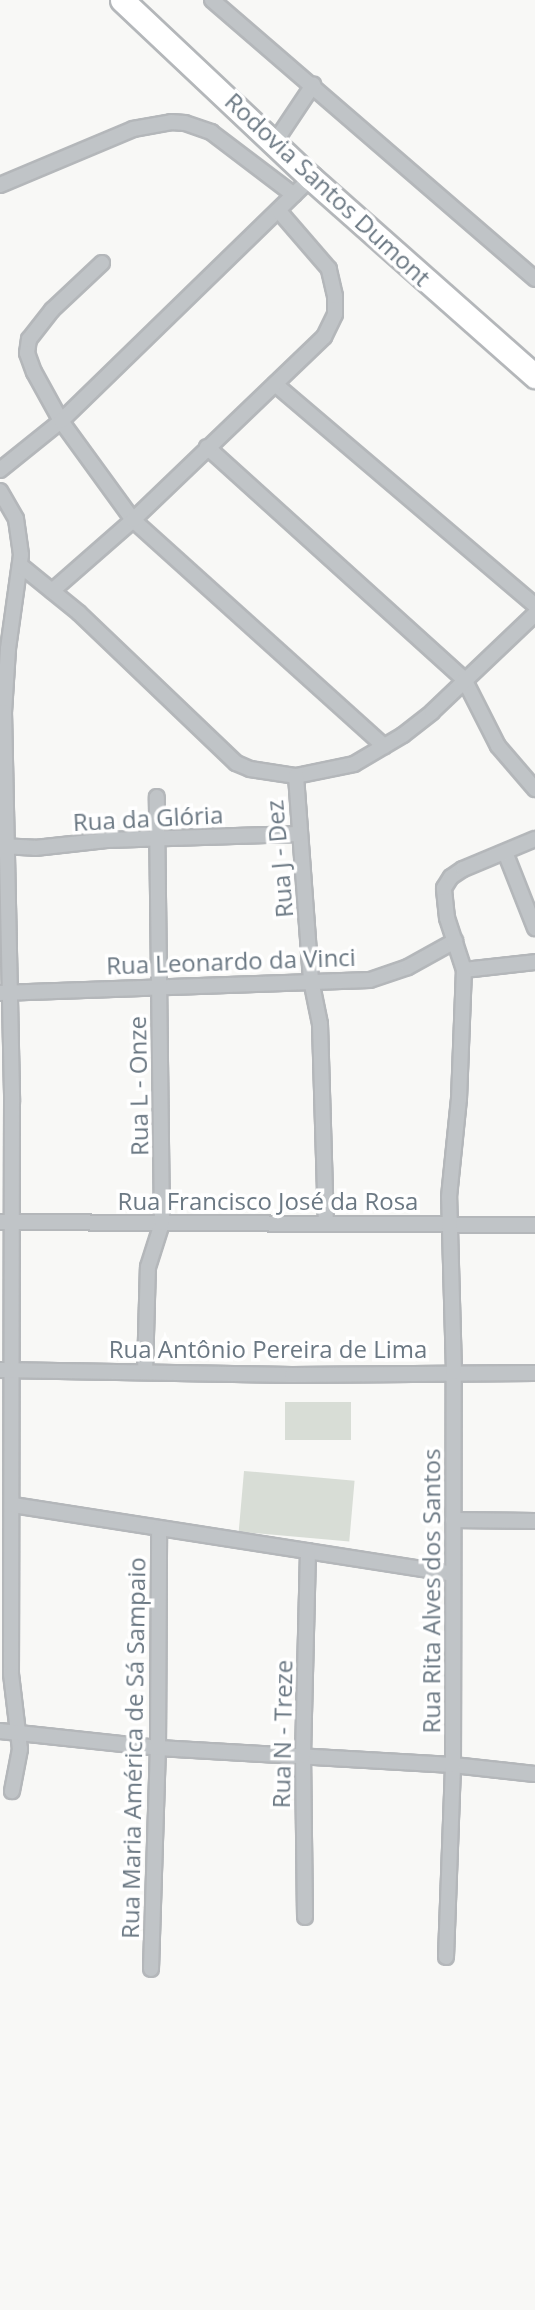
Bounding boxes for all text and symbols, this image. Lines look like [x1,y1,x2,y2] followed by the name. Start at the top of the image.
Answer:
[219,86,437,292] street label: Rodovia Santos Dumont
[260,799,298,919] street label: Rua J - Dez
[72,800,224,836] street label: Rua da Glória
[106,942,356,980] street label: Rua Leonardo da Vinci
[122,1016,154,1156] street label: Rua L - Onze
[118,1187,418,1215] street label: Rua Francisco José da Rosa
[109,1335,427,1363] street label: Rua Antônio Pereira de Lima
[417,1449,445,1733] street label: Rua Rita Alves dos Santos
[115,1557,151,1939] street label: Rua Maria América de Sá Sampaio
[266,1659,298,1809] street label: Rua N - Treze

